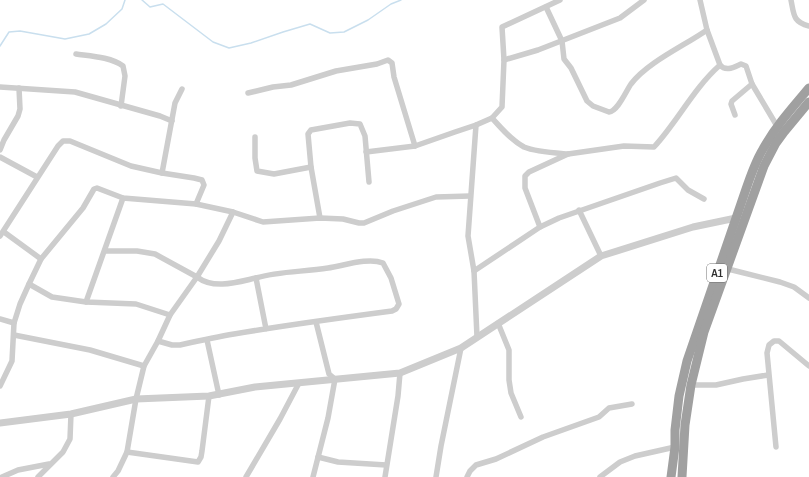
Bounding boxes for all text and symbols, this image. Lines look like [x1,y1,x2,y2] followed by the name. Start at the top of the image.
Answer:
[707,264,727,282] road number: A1

